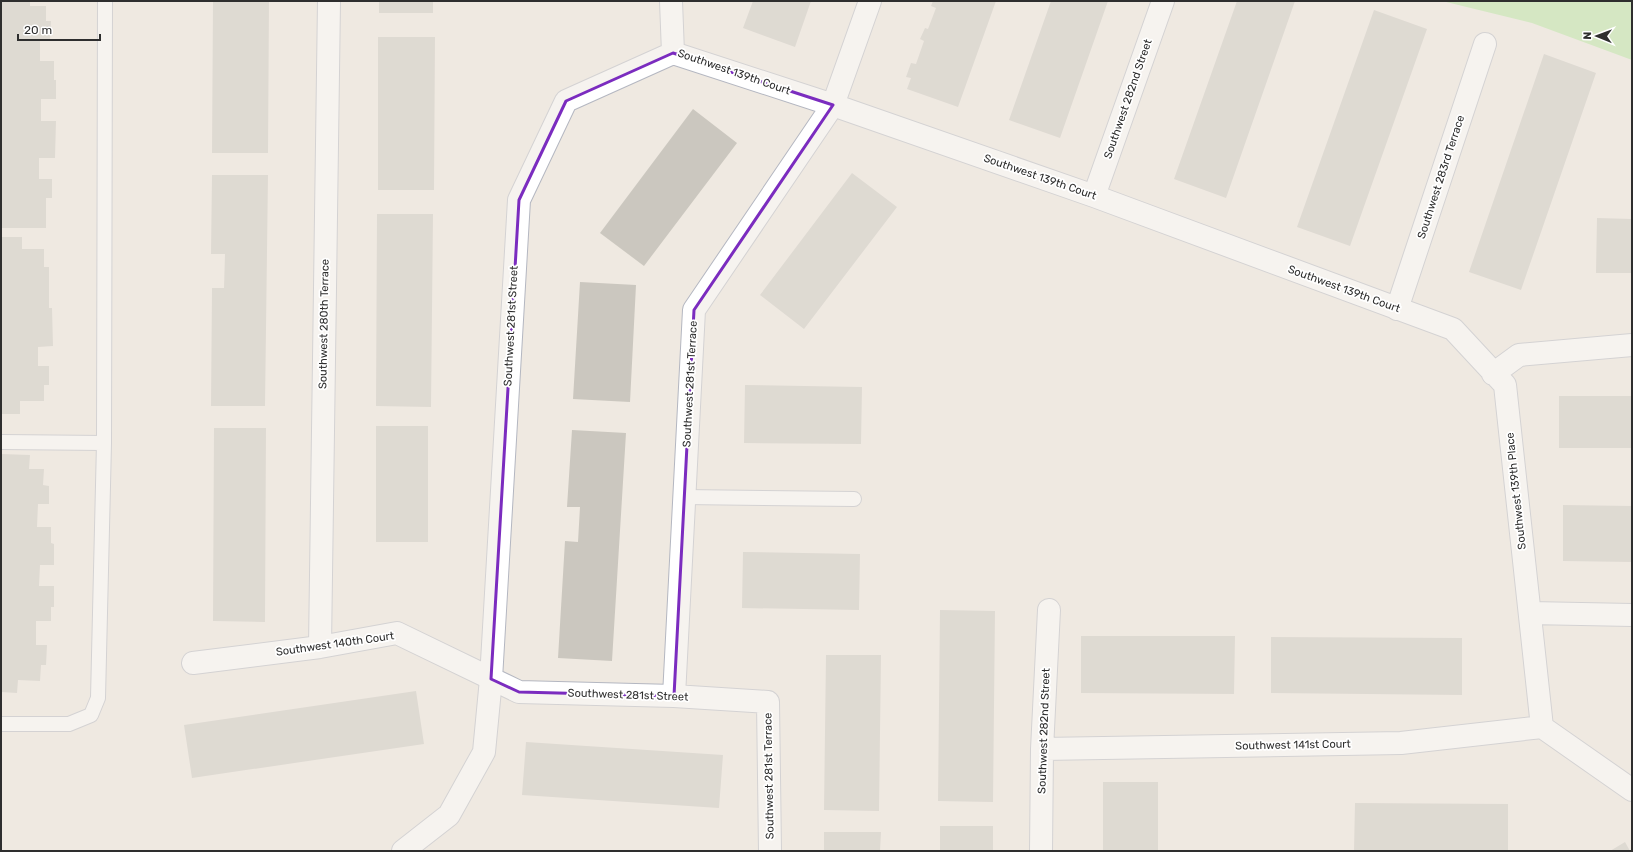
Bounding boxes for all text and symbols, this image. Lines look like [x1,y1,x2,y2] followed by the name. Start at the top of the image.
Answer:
[18,16,100,42] scale bar
[1577,16,1617,56] north arrow
[24,23,52,37] text: 20 m
[1581,32,1594,40] text: N
[1101,37,1155,161] street label: Southwest 282nd Street
[676,47,793,98] street label: Southwest 139th Court
[1415,114,1467,240] street label: Southwest 283rd Terrace
[982,152,1099,203] street label: Southwest 139th Court
[316,259,332,389] street label: Southwest 280th Terrace
[1286,263,1403,316] street label: Southwest 139th Court
[501,265,521,387] street label: Southwest 281st Street
[680,320,700,448] street label: Southwest 281st Terrace
[1503,432,1529,550] street label: Southwest 139th Place
[275,629,396,659] street label: Southwest 140th Court
[1035,667,1053,794] street label: Southwest 282nd Street
[567,686,689,704] street label: Southwest 281st Street
[761,713,777,839] street label: Southwest 281st Terrace
[1235,737,1352,753] street label: Southwest 141st Court

